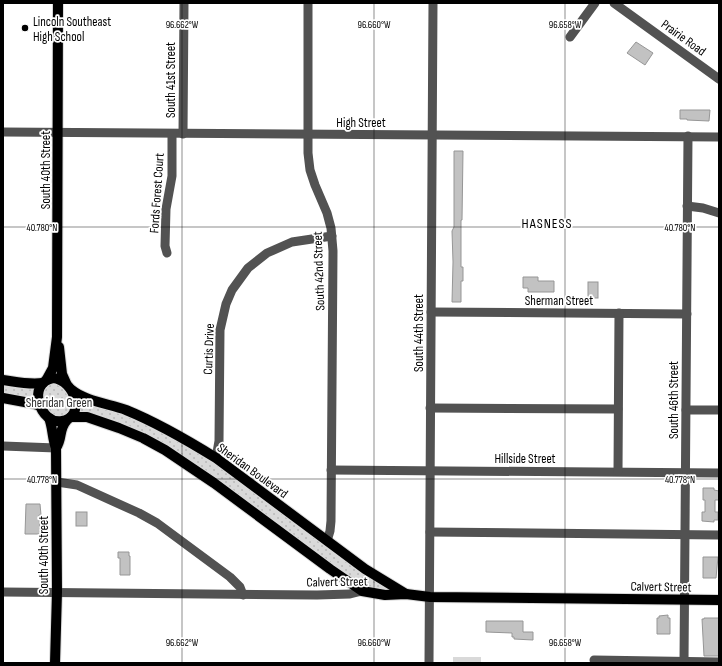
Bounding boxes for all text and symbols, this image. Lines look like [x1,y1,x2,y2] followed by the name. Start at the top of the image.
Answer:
[33,14,111,45] place label: Lincoln Southeast High School
[658,16,709,59] street label: Prairie Road
[166,19,199,31] text: 96.662°W
[358,19,391,31] text: 96.660°W
[549,19,582,31] text: 96.658°W
[20,23,30,33] marker: Lincoln Southeast High School
[163,42,179,118] street label: South 41st Street
[336,115,386,131] street label: High Street
[38,131,54,209] street label: South 40th Street
[146,152,168,234] street label: Fords Forest Court
[522,215,572,232] district label: HASNESS
[27,222,57,234] text: 40.780°N
[665,222,695,234] text: 40.780°N
[310,231,328,311] street label: South 42nd Street
[525,293,593,309] street label: Sherman Street
[411,294,427,372] street label: South 44th Street
[200,323,218,375] street label: Curtis Drive
[666,361,682,439] street label: South 46th Street
[26,395,92,411] park label: Sheridan Green
[214,440,291,502] street label: Sheridan Boulevard
[494,451,556,467] street label: Hillside Street
[27,474,57,486] text: 40.778°N
[665,474,695,486] text: 40.778°N
[36,516,52,594] street label: South 40th Street
[306,573,368,591] street label: Calvert Street
[630,578,692,596] street label: Calvert Street
[166,637,199,649] text: 96.662°W
[358,637,391,649] text: 96.660°W
[549,637,582,649] text: 96.658°W

